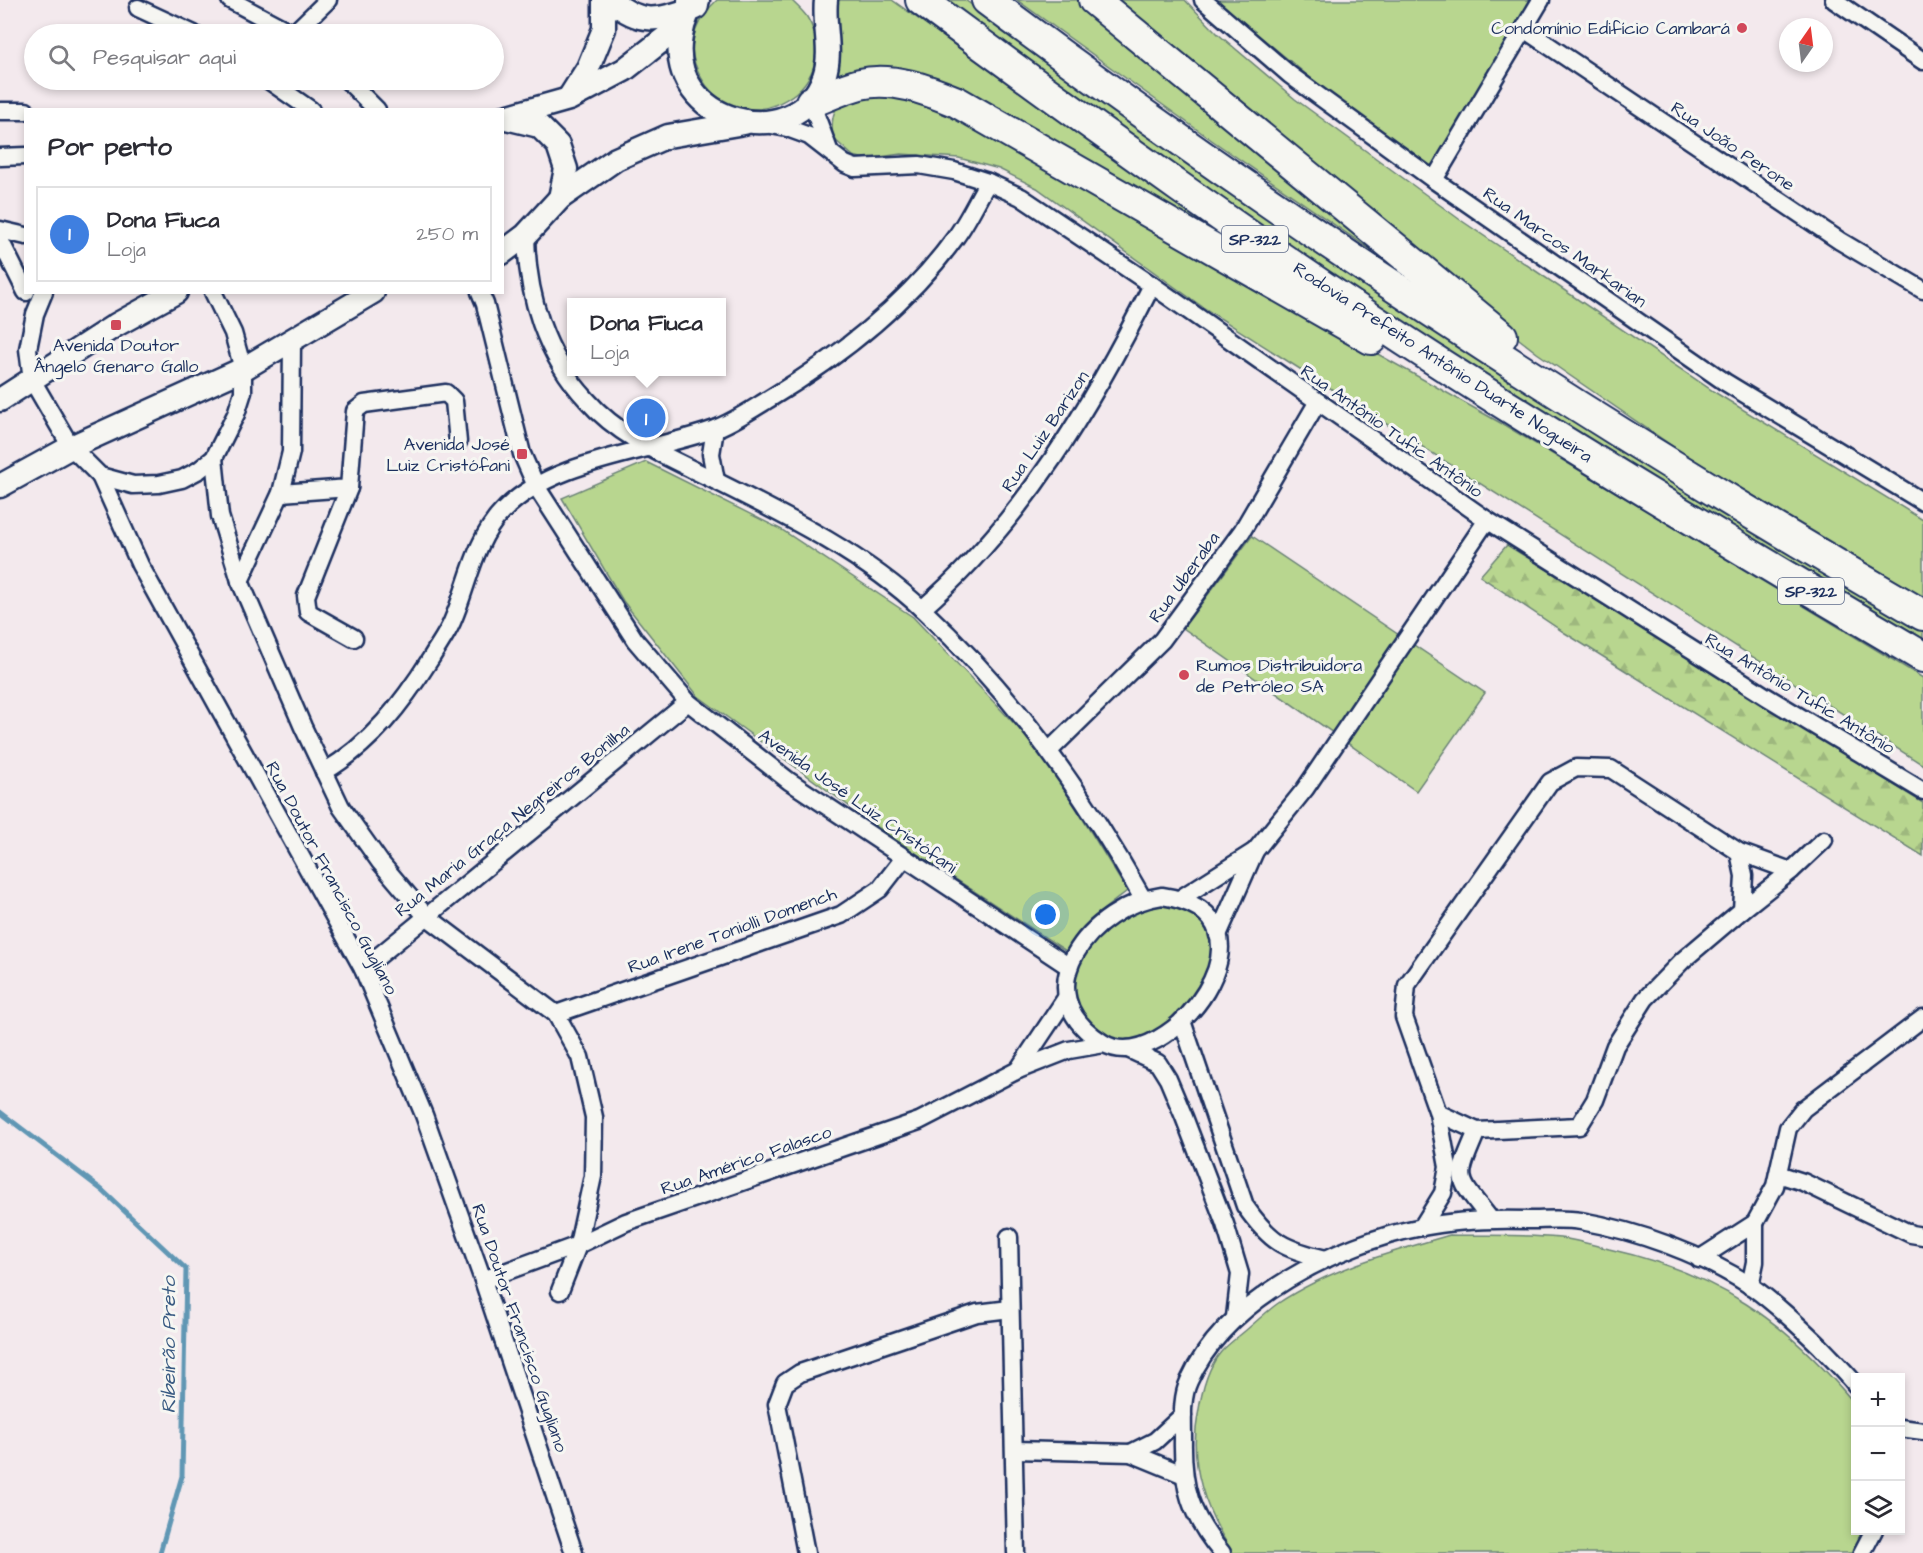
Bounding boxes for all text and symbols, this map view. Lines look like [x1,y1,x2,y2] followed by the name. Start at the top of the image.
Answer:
[1491,16,1730,41] place label: Condomínio Edifício Cambará
[1779,18,1833,72] north arrow
[1735,21,1749,35] marker: Condomínio Edifício Cambará
[24,24,504,90] search box
[45,41,78,74] icon: search
[93,42,236,73] text: Pesquisar aqui
[1666,96,1800,197] street label: Rua João Perone
[48,129,172,165] text: Por perto
[1478,181,1652,314] street label: Rua Marcos Markarian
[107,205,220,236] text: Dona Fiuca
[68,220,71,248] text: 1
[416,220,478,248] text: 250 m
[1222,226,1288,252] road number: SP-322
[107,236,146,264] text: Loja
[1288,256,1597,470] street label: Rodovia Prefeito Antônio Duarte Nogueira
[567,298,726,376] popup
[590,308,703,339] text: Dona Fiuca
[109,318,123,332] marker: Avenida Doutor Ângelo Genaro Gallo
[34,333,198,380] place label: Avenida Doutor Ângelo Genaro Gallo
[590,339,629,367] text: Loja
[1295,359,1488,504] street label: Rua Antônio Tufic Antônio
[996,366,1095,497] street label: Rua Luiz Barizon
[626,396,666,440] pin: 1
[386,432,510,478] place label: Avenida José Luiz Cristófani
[515,447,529,461] marker: Avenida José Luiz Cristófani
[1143,527,1226,628] street label: Rua Uberaba
[1778,578,1844,604] road number: SP-322
[1700,627,1899,760] street label: Rua Antônio Tufic Antônio
[1196,653,1362,699] place label: Rumos Distribuidora de Petróleo SA
[1177,668,1191,682] marker: Rumos Distribuidora de Petróleo SA
[390,718,636,924] street label: Rua Maria Graça Negreiros Bonilha
[753,723,962,880] street label: Avenida José Luiz Cristófani
[258,757,404,1000] street label: Rua Doutor Francisco Gugliano
[624,881,840,980] street label: Rua Irene Toniolli Domench
[1031,900,1060,929] your location
[657,1119,835,1201] street label: Rua Américo Falasco
[464,1201,574,1456] street label: Rua Doutor Francisco Gugliano
[155,1275,183,1413] water label: Ribeirão Preto
[1851,1373,1905,1535] map controls
[1851,1373,1905,1427] button: +
[1851,1427,1905,1481] button: −
[1851,1481,1905,1535] button: layers

